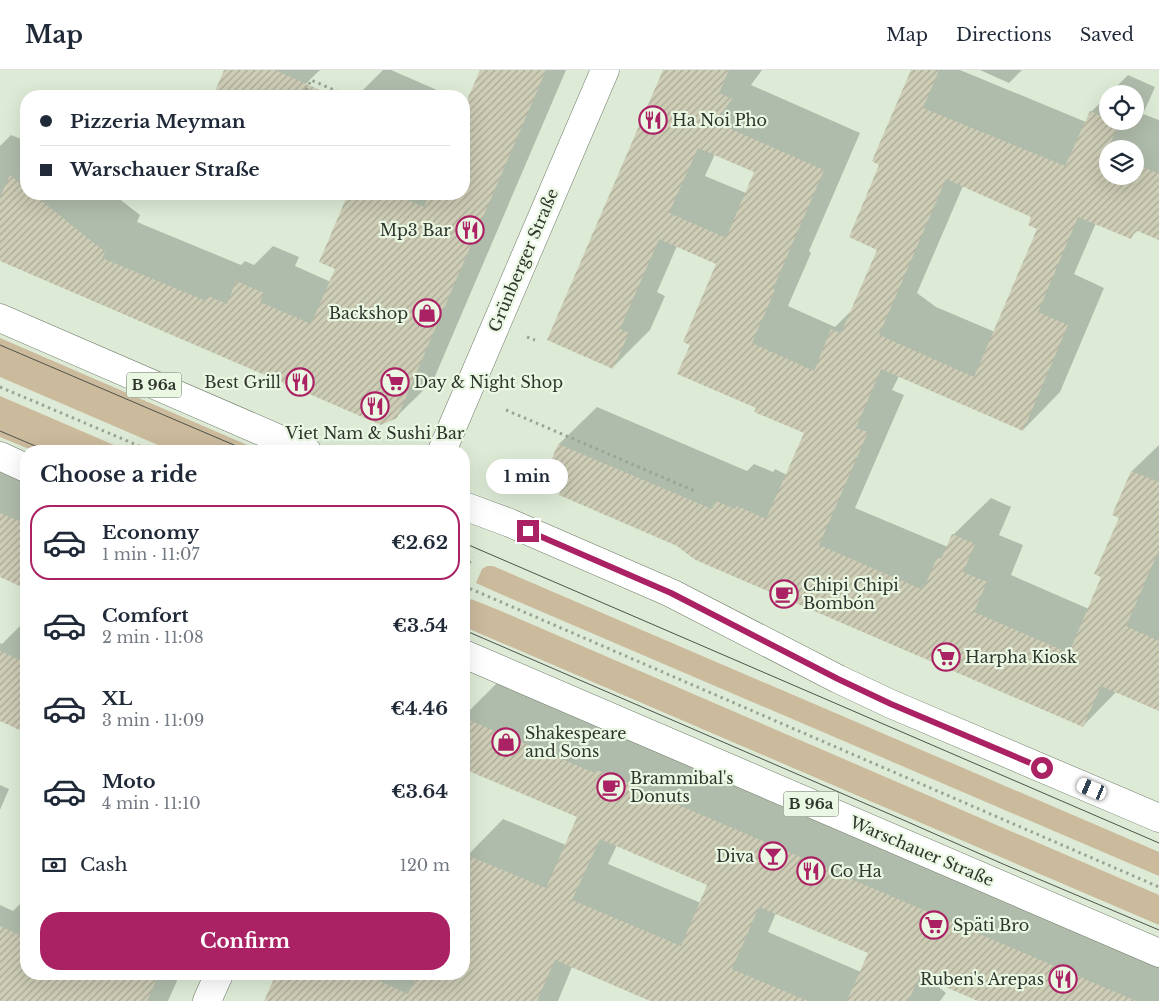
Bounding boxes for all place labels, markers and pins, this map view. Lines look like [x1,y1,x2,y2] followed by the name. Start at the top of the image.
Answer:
[638,105,668,135] restaurant icon: Ha Noi Pho
[672,110,767,130] place label: Ha Noi Pho
[455,215,485,245] restaurant icon: Mp3 Bar
[380,220,451,240] place label: Mp3 Bar
[412,298,442,328] shop icon: Backshop
[329,303,408,323] place label: Backshop
[285,367,315,397] restaurant icon: Best Grill
[380,367,410,397] supermarket icon: Day & Night Shop
[204,372,281,392] place label: Best Grill
[414,372,563,392] place label: Day & Night Shop
[360,391,390,421] restaurant icon: Viet Nam & Sushi Bar
[285,423,465,443] place label: Viet Nam & Sushi Bar
[803,575,899,613] place label: Chipi Chipi Bombón
[769,579,799,609] cafe icon: Chipi Chipi Bombón
[931,642,961,672] supermarket icon: Harpha Kiosk
[965,647,1077,667] place label: Harpha Kiosk
[525,723,626,761] place label: Shakespeare and Sons
[491,727,521,757] shop icon: Shakespeare and Sons
[630,768,734,806] place label: Brammibal's Donuts
[596,772,626,802] cafe icon: Brammibal's Donuts
[758,841,788,871] bar icon: Diva
[716,846,754,866] place label: Diva
[796,856,826,886] restaurant icon: Co Ha
[830,861,882,881] place label: Co Ha
[919,910,949,940] supermarket icon: Späti Bro
[953,915,1029,935] place label: Späti Bro
[1048,964,1078,994] restaurant icon: Ruben's Arepas
[920,969,1044,989] place label: Ruben's Arepas

